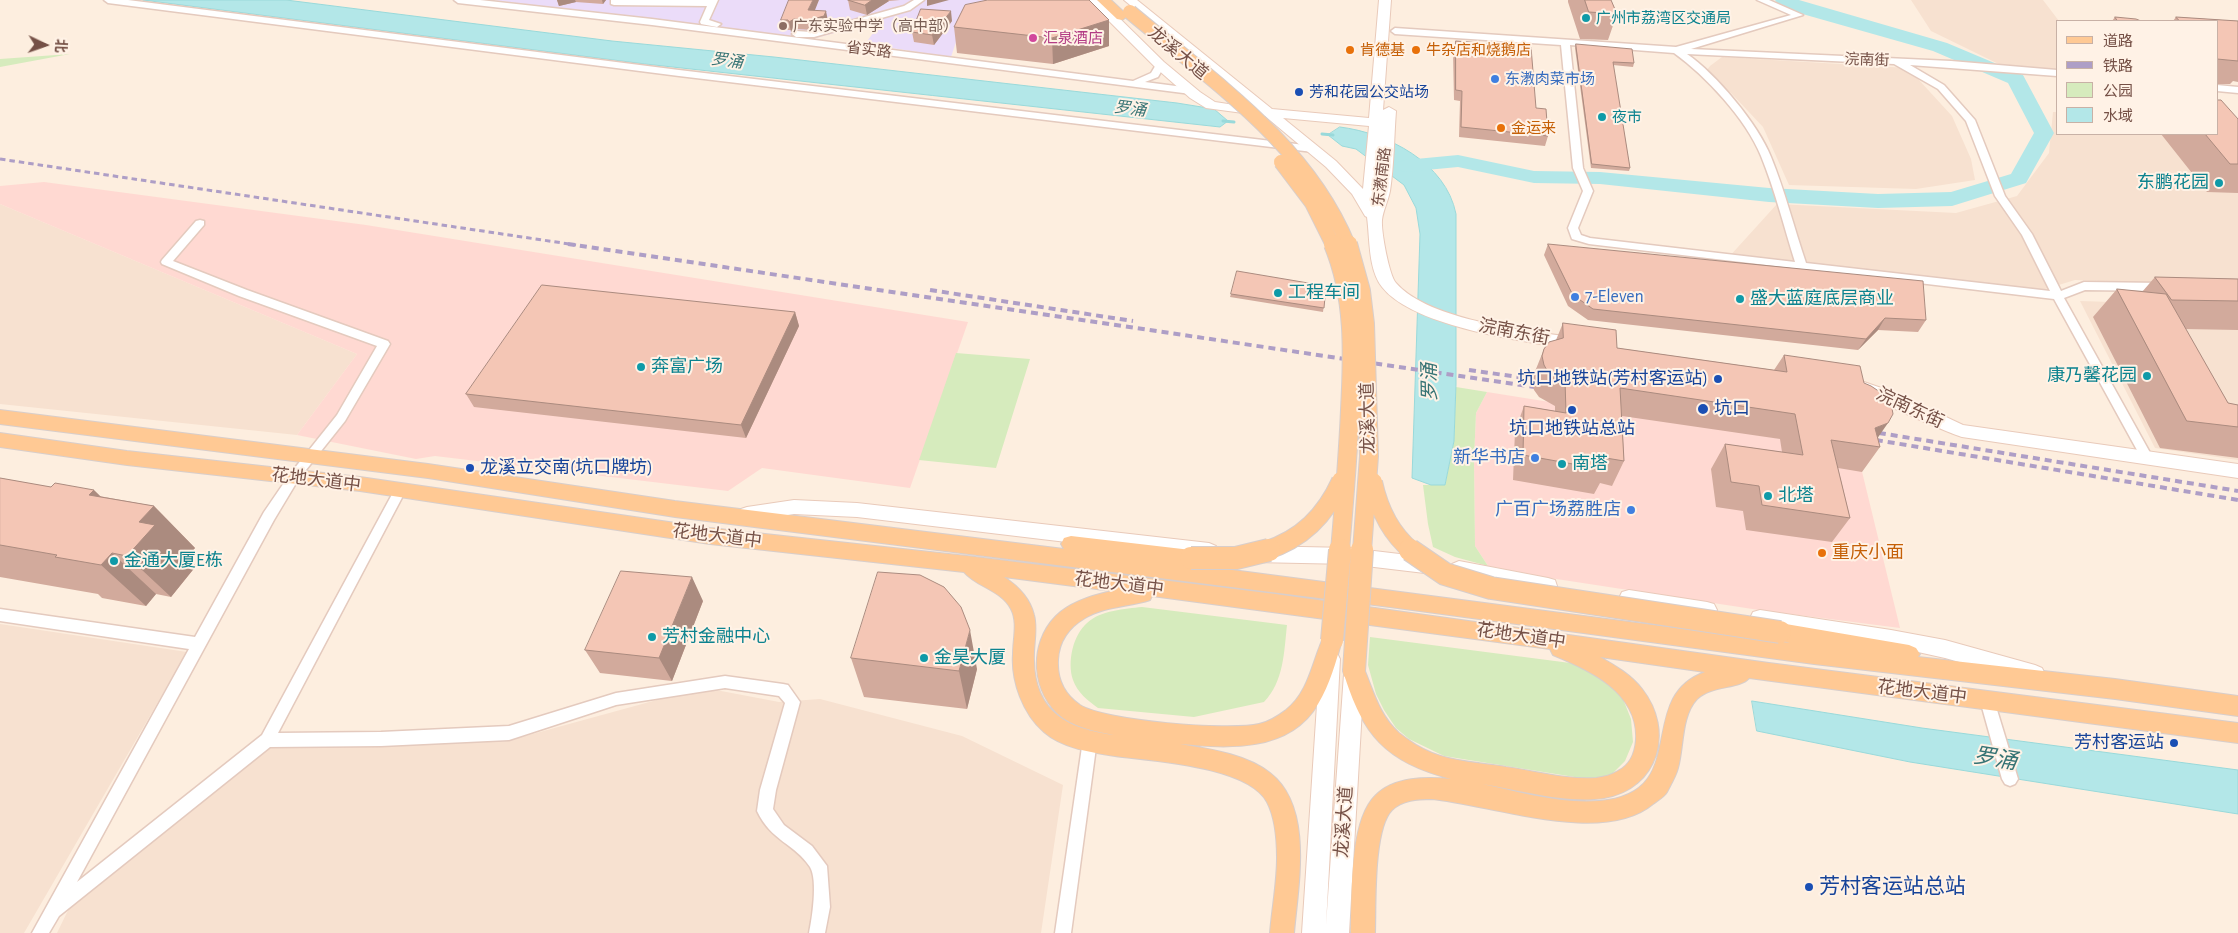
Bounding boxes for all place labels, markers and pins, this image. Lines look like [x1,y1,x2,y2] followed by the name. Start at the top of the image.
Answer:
[1596,9,1731,27] place label: 广州市荔湾区交通局
[1580,12,1592,24] marker: 广州市荔湾区交通局
[793,17,958,35] place label: 广东实验中学（高中部）
[777,20,789,32] marker: 广东实验中学（高中部）
[1043,29,1103,47] place label: 汇泉酒店
[1027,32,1039,44] marker: 汇泉酒店
[1360,41,1405,59] place label: 肯德基
[1426,41,1531,59] place label: 牛杂店和烧鹅店
[1344,44,1356,56] marker: 肯德基
[1410,44,1422,56] marker: 牛杂店和烧鹅店
[1505,70,1595,88] place label: 东漖肉菜市场
[1489,73,1501,85] marker: 东漖肉菜市场
[1309,83,1429,101] place label: 芳和花园公交站场
[1293,86,1305,98] marker: 芳和花园公交站场
[1612,108,1642,126] place label: 夜市
[1596,111,1608,123] marker: 夜市
[1511,119,1556,137] place label: 金运来
[1495,122,1507,134] marker: 金运来
[2137,172,2209,194] place label: 东鹏花园
[2213,177,2225,189] marker: 东鹏花园
[1288,282,1360,304] place label: 工程车间
[1585,286,1644,308] place label: 7-Eleven
[1272,287,1284,299] marker: 工程车间
[1750,288,1894,310] place label: 盛大蓝庭底层商业
[1569,291,1581,303] marker: 7-Eleven
[1734,293,1746,305] marker: 盛大蓝庭底层商业
[651,356,723,378] place label: 奔富广场
[635,361,647,373] marker: 奔富广场
[2047,365,2137,387] place label: 康乃馨花园
[1517,368,1708,390] place label: 坑口地铁站(芳村客运站)
[2141,370,2153,382] marker: 康乃馨花园
[1712,373,1724,385] marker: 坑口地铁站(芳村客运站)
[1714,398,1750,420] place label: 坑口
[1696,402,1710,416] marker: 坑口
[1566,404,1578,416] marker: 坑口地铁站总站
[1509,418,1635,440] place label: 坑口地铁站总站
[1453,447,1525,469] place label: 新华书店
[1529,452,1541,464] marker: 新华书店
[1572,453,1608,475] place label: 南塔
[480,457,653,479] place label: 龙溪立交南(坑口牌坊)
[1556,458,1568,470] marker: 南塔
[464,462,476,474] marker: 龙溪立交南(坑口牌坊)
[1778,485,1814,507] place label: 北塔
[1762,490,1774,502] marker: 北塔
[1495,499,1621,521] place label: 广百广场荔胜店
[1625,504,1637,516] marker: 广百广场荔胜店
[1832,542,1904,564] place label: 重庆小面
[1816,547,1828,559] marker: 重庆小面
[124,550,223,572] place label: 金通大厦E栋
[108,555,120,567] marker: 金通大厦E栋
[662,626,770,648] place label: 芳村金融中心
[646,631,658,643] marker: 芳村金融中心
[934,647,1006,669] place label: 金昊大厦
[918,652,930,664] marker: 金昊大厦
[2074,732,2164,754] place label: 芳村客运站
[2168,737,2180,749] marker: 芳村客运站
[1819,874,1966,900] place label: 芳村客运站总站
[1803,881,1815,893] marker: 芳村客运站总站

